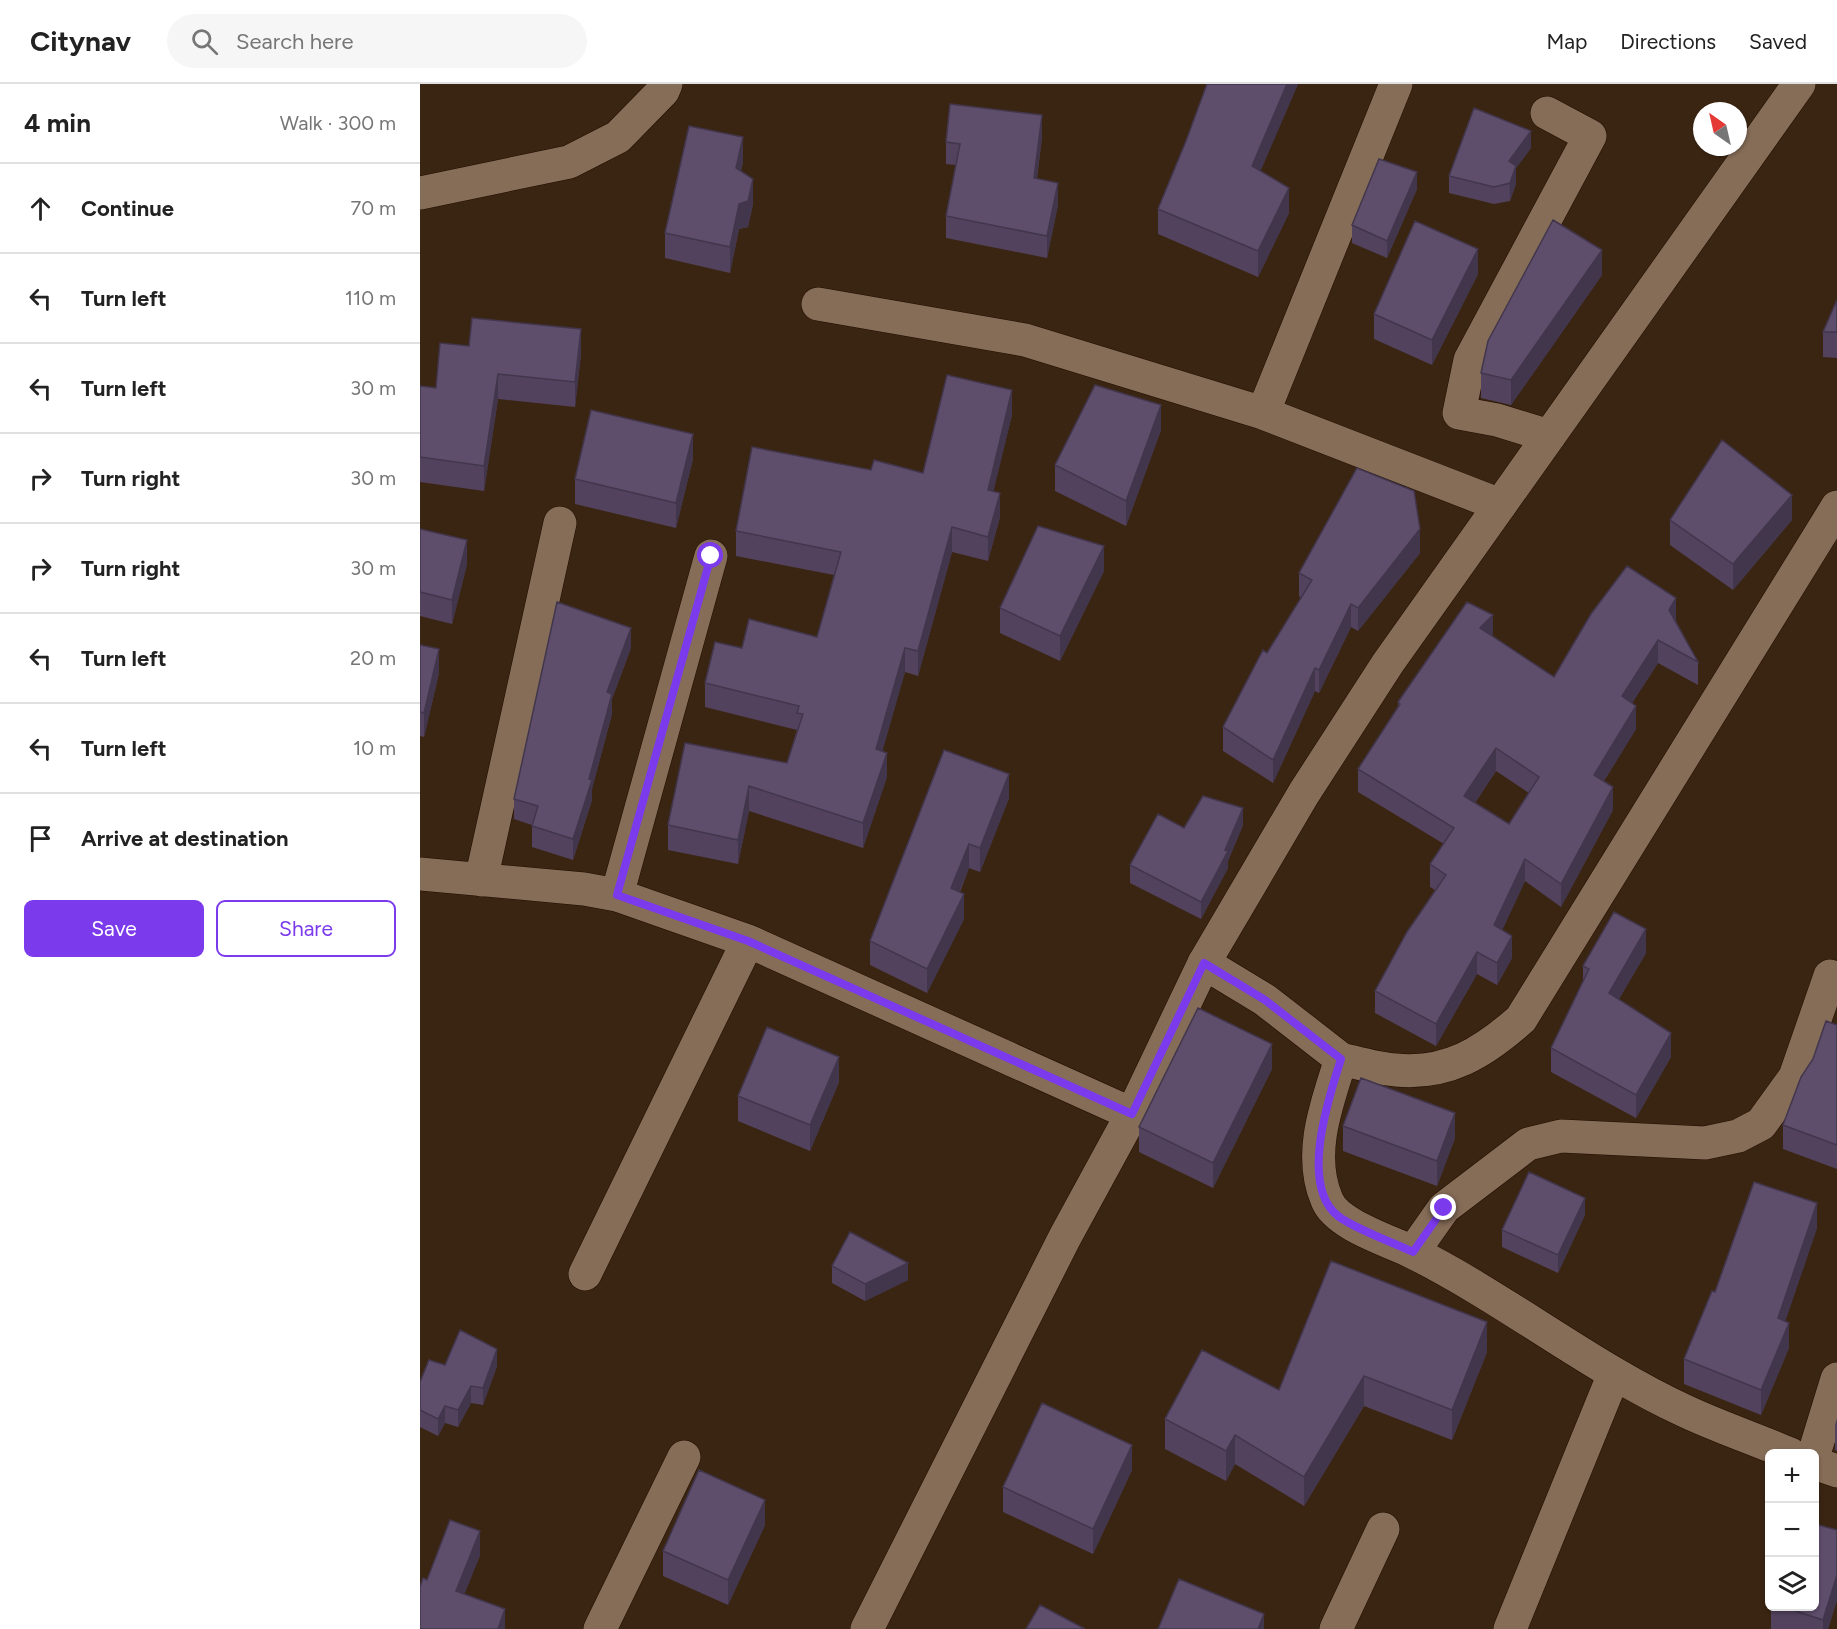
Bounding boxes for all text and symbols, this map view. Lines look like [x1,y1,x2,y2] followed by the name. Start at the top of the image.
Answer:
[167,14,587,68] search box
[30,24,131,58] text: Citynav
[188,25,221,58] icon: search
[236,28,354,55] text: Search here
[1546,29,1587,54] text: Map
[1620,29,1716,54] text: Directions
[1749,29,1807,54] text: Saved
[1693,102,1747,156] north arrow
[24,107,91,139] text: 4 min
[280,111,396,135] text: Walk · 300 m
[24,192,57,225] icon: ahead
[81,195,174,222] text: Continue
[350,196,396,220] text: 70 m
[24,282,57,315] icon: left
[81,285,167,312] text: Turn left
[345,286,396,310] text: 110 m
[24,372,57,405] icon: left
[81,375,167,402] text: Turn left
[350,376,396,400] text: 30 m
[24,462,57,495] icon: right
[81,465,180,492] text: Turn right
[350,466,396,490] text: 30 m
[697,542,723,568] route start
[24,552,57,585] icon: right
[81,555,180,582] text: Turn right
[350,556,396,580] text: 30 m
[24,642,57,675] icon: left
[81,645,167,672] text: Turn left
[350,646,396,670] text: 20 m
[24,732,57,765] icon: left
[81,735,167,762] text: Turn left
[353,736,396,760] text: 10 m
[24,822,57,855] icon: arrive
[81,825,289,852] text: Arrive at destination
[24,900,204,957] button: Save
[216,900,396,957] button: Share
[1430,1194,1456,1220] route end
[1765,1449,1819,1611] map controls
[1765,1449,1819,1503] button: +
[1765,1503,1819,1557] button: −
[1765,1557,1819,1611] button: layers

